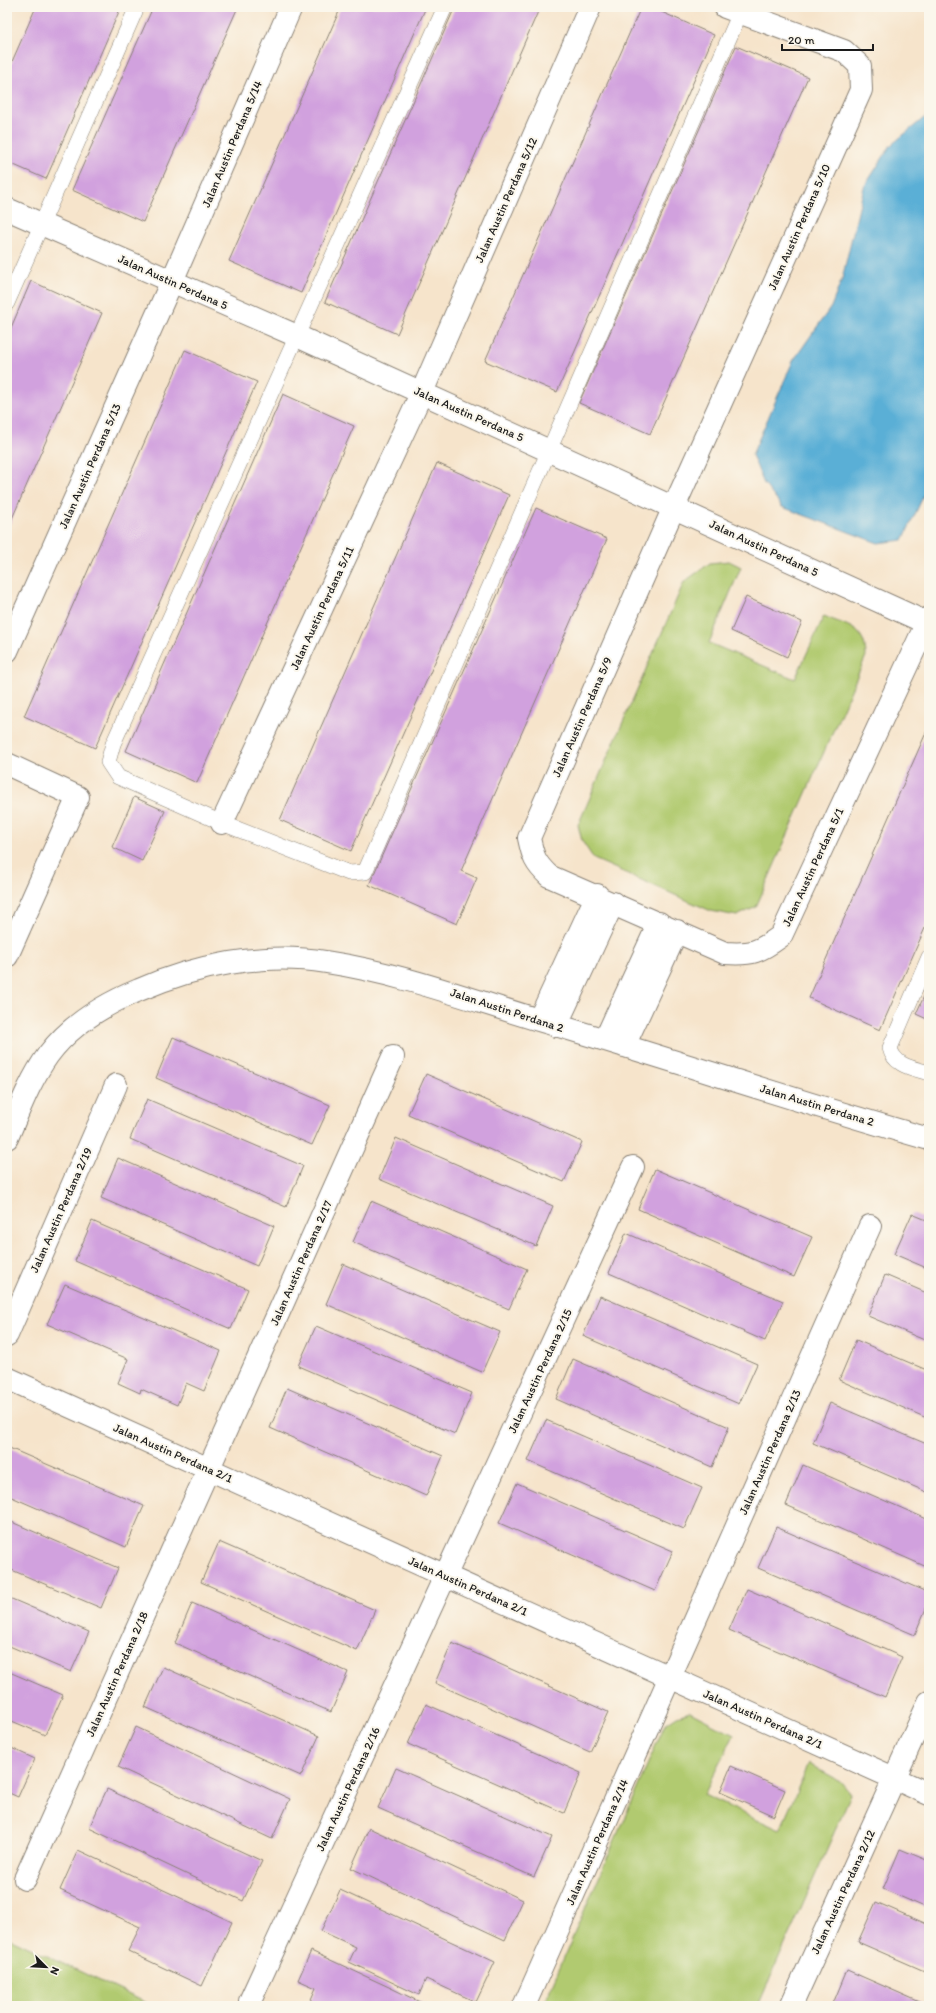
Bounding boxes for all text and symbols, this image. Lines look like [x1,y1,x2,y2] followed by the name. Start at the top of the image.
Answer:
[782,26,873,52] scale bar
[788,33,815,47] text: 20 m
[199,79,265,209] street label: Jalan Austin Perdana 5/14
[472,135,540,265] street label: Jalan Austin Perdana 5/12
[765,162,833,292] street label: Jalan Austin Perdana 5/10
[116,252,230,312] street label: Jalan Austin Perdana 5
[412,384,526,444] street label: Jalan Austin Perdana 5
[56,401,124,531] street label: Jalan Austin Perdana 5/13
[707,517,821,579] street label: Jalan Austin Perdana 5
[287,544,357,672] street label: Jalan Austin Perdana 5/11
[549,655,615,779] street label: Jalan Austin Perdana 5/9
[779,805,847,928] street label: Jalan Austin Perdana 5/1
[448,985,566,1035] street label: Jalan Austin Perdana 2
[758,1081,876,1129] street label: Jalan Austin Perdana 2
[27,1145,95,1275] street label: Jalan Austin Perdana 2/19
[267,1198,335,1328] street label: Jalan Austin Perdana 2/17
[505,1307,575,1435] street label: Jalan Austin Perdana 2/15
[736,1387,804,1517] street label: Jalan Austin Perdana 2/13
[111,1420,235,1486] street label: Jalan Austin Perdana 2/1
[406,1553,530,1619] street label: Jalan Austin Perdana 2/1
[83,1609,151,1739] street label: Jalan Austin Perdana 2/18
[701,1686,825,1752] street label: Jalan Austin Perdana 2/1
[313,1725,383,1853] street label: Jalan Austin Perdana 2/16
[563,1777,631,1907] street label: Jalan Austin Perdana 2/14
[808,1827,878,1956] street label: Jalan Austin Perdana 2/12
[26,1947,66,1987] north arrow
[47,1965,62,1977] text: N

